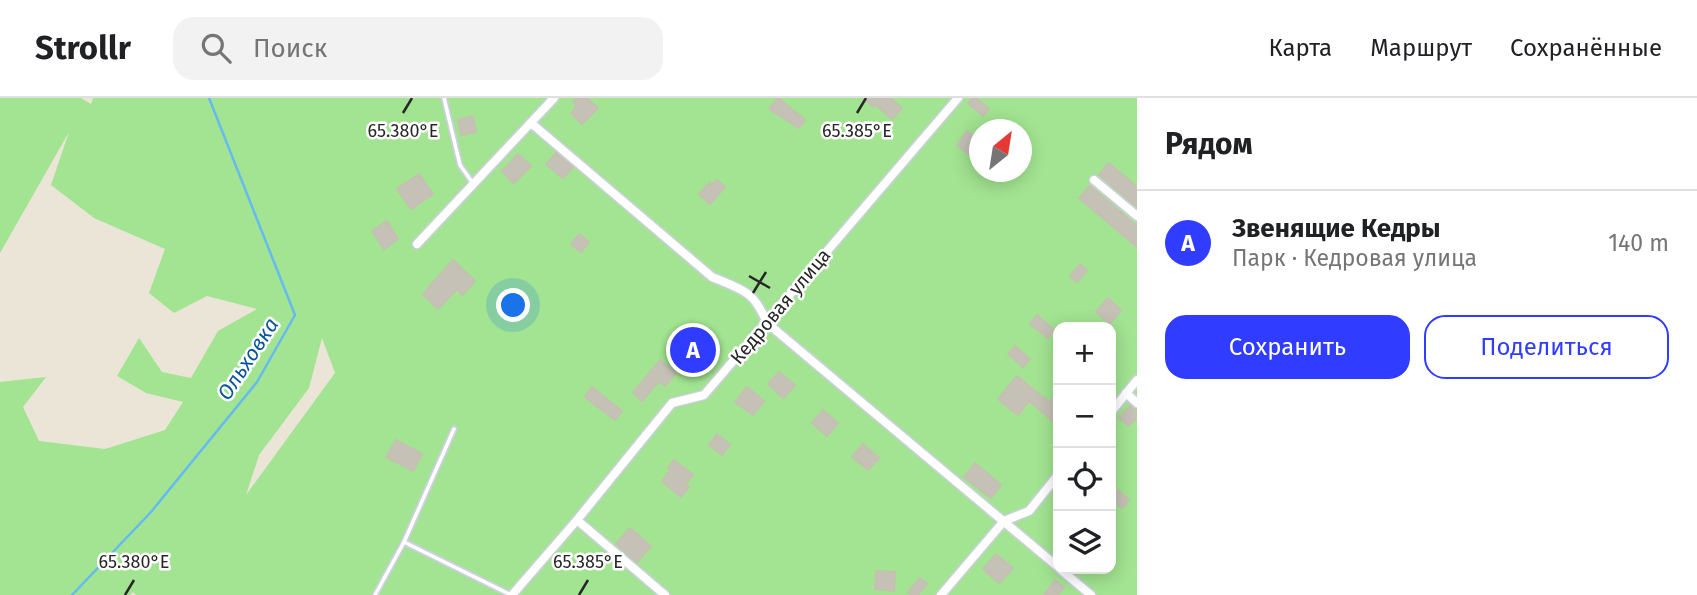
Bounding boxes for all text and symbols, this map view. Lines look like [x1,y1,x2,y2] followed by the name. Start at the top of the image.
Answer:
[173,17,663,80] search box
[35,28,131,68] text: Strollr
[197,29,235,67] icon: search
[253,33,327,64] text: Поиск
[1269,34,1332,62] text: Карта
[1370,34,1472,62] text: Маршрут
[1510,34,1662,62] text: Сохранённые
[969,119,1032,182] north arrow
[368,120,439,142] text: 65.380°E
[822,120,892,142] text: 65.385°E
[1165,126,1253,162] text: Рядом
[1232,213,1441,244] text: Звенящие Кедры
[1181,229,1195,257] text: A
[1608,229,1669,257] text: 140 m
[725,244,835,369] street label: Кедровая улица
[1232,244,1477,272] text: Парк · Кедровая улица
[496,288,530,322] your location
[212,313,284,405] water label: Ольховка
[1165,315,1410,379] button: Сохранить
[1424,315,1669,379] button: Поделиться
[1053,322,1116,574] map controls
[1053,322,1116,385] button: +
[670,324,716,376] pin: A
[1053,385,1116,448] button: −
[1053,448,1116,511] button: locate
[1053,511,1116,574] button: layers
[99,551,170,573] text: 65.380°E
[553,551,623,573] text: 65.385°E

